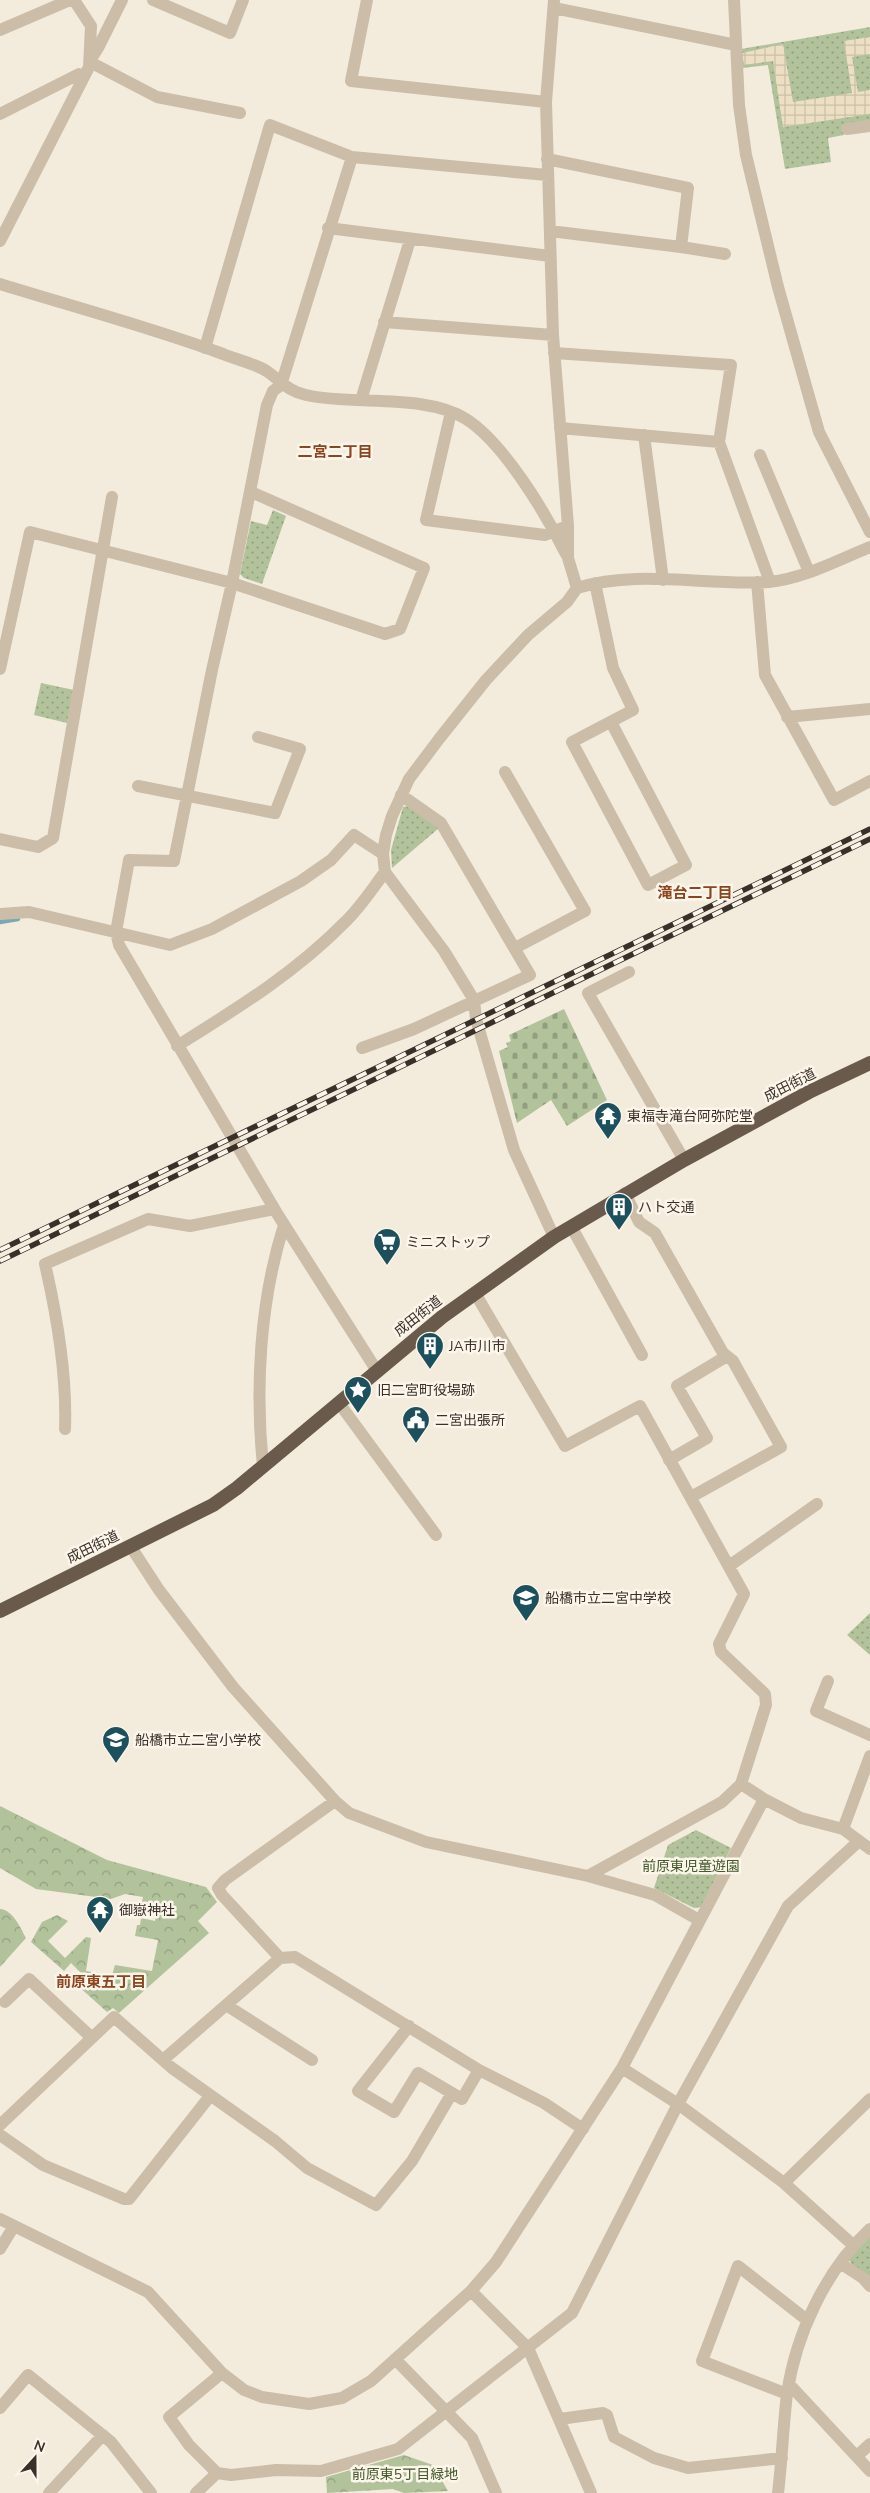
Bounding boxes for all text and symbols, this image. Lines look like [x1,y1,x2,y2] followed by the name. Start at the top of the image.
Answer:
[297,442,373,462] district label: 二宮二丁目
[657,883,733,903] district label: 滝台二丁目
[761,1064,819,1106] street label: 成田街道
[593,1101,623,1140] temple icon: 東福寺滝台阿弥陀堂
[627,1107,753,1126] place label: 東福寺滝台阿弥陀堂
[604,1192,634,1231] building icon: ハト交通
[638,1198,694,1217] place label: ハト交通
[372,1227,402,1266] supermarket icon: ミニストップ
[406,1233,490,1252] place label: ミニストップ
[390,1291,446,1341] street label: 成田街道
[415,1331,445,1370] building icon: JA市川市
[448,1337,506,1356] place label: JA市川市
[343,1375,373,1414] place icon: 旧二宮町役場跡
[377,1381,475,1400] place label: 旧二宮町役場跡
[401,1405,431,1444] public building icon: 二宮出張所
[435,1411,505,1430] place label: 二宮出張所
[64,1526,122,1568] street label: 成田街道
[511,1583,541,1622] school or university icon: 船橋市立二宮中学校
[545,1589,671,1608] place label: 船橋市立二宮中学校
[101,1725,131,1764] school or university icon: 船橋市立二宮小学校
[135,1731,261,1750] place label: 船橋市立二宮小学校
[642,1857,740,1876] park label: 前原東児童遊園
[85,1895,115,1934] temple icon: 御嶽神社
[119,1901,175,1920] place label: 御嶽神社
[56,1972,146,1992] district label: 前原東五丁目
[10,2433,60,2483] north arrow
[31,2436,48,2457] text: N
[352,2465,458,2484] park label: 前原東5丁目緑地

